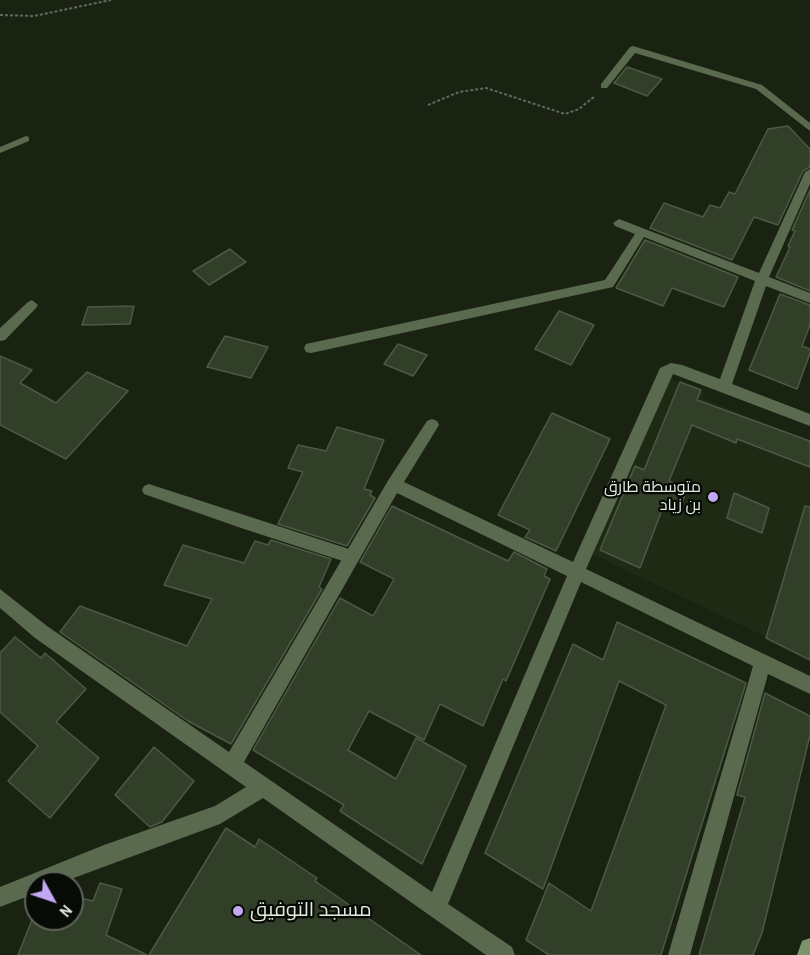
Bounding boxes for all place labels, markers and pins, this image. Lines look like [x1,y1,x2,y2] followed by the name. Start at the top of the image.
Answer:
[604,478,701,516] place label: متوسطة طارق بن زياد
[706,490,720,504] marker: متوسطة طارق بن زياد
[250,899,372,923] place label: مسجد التوفيق
[231,904,245,918] marker: مسجد التوفيق

